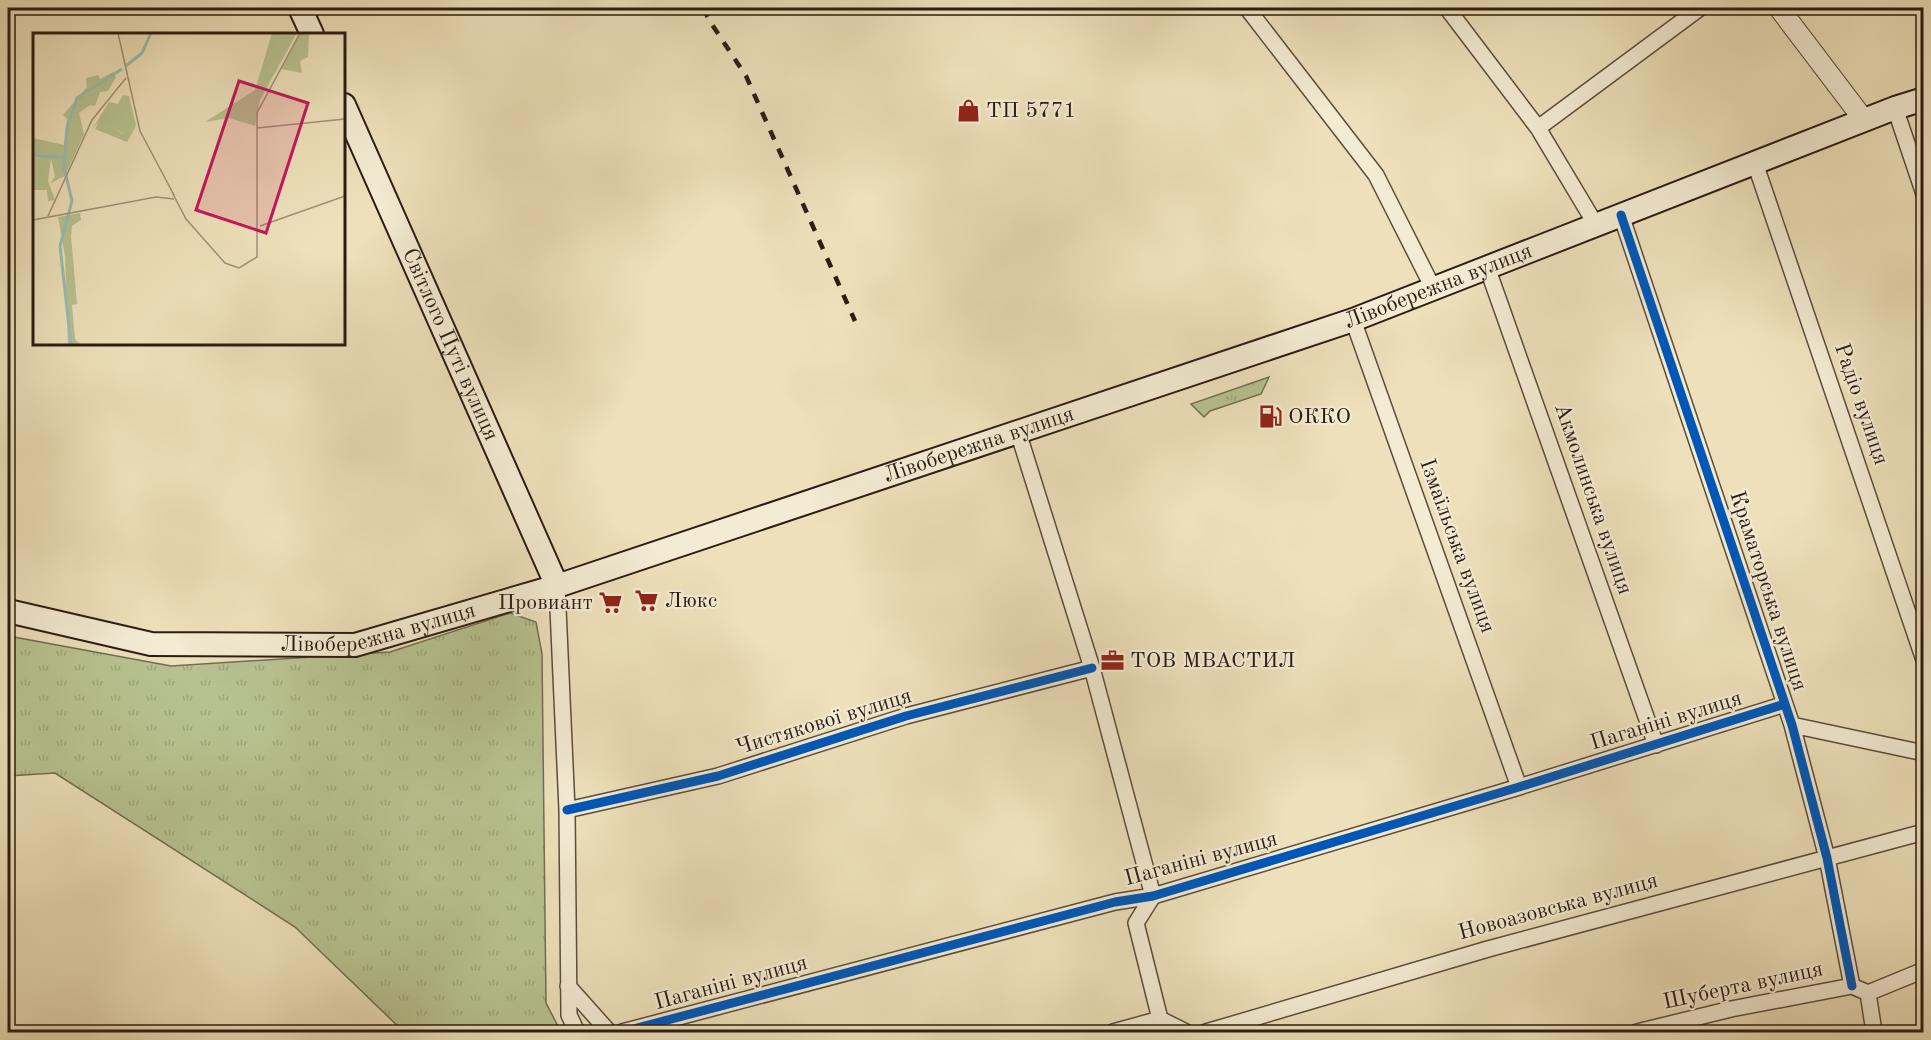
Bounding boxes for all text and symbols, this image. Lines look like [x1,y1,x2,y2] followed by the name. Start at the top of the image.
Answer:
[33,33,345,345] inset map
[955,98,981,124] shop icon: ТП 5771
[986,100,1076,122] place label: ТП 5771
[1341,240,1535,333] street label: Лівобережна вулиця
[398,245,502,444] street label: Світлого Путі вулиця
[1830,340,1892,468] street label: Радіо вулиця
[1550,401,1636,597] street label: Акмолинська вулиця
[881,403,1077,487] street label: Лівобережна вулиця
[1257,404,1283,430] fuel station icon: ОККО
[1288,406,1351,428] place label: ОККО
[1415,456,1499,636] street label: Ізмаїльська вулиця
[1725,488,1811,694] street label: Краматорська вулиця
[634,588,660,614] supermarket icon: Люкс
[598,590,624,616] supermarket icon: Провиант
[665,590,717,612] place label: Люкс
[498,592,593,614] place label: Провиант
[280,599,478,656] street label: Лівобережна вулиця
[1099,648,1125,674] office icon: ТОВ МВАСТИЛ
[1130,650,1295,672] place label: ТОВ МВАСТИЛ
[733,685,915,759] street label: Чистякової вулиця
[1587,687,1745,755] street label: Паганіні вулиця
[1122,828,1280,890] street label: Паганіні вулиця
[1456,870,1660,944] street label: Новоазовська вулиця
[652,952,810,1014] street label: Паганіні вулиця
[1661,958,1825,1014] street label: Шуберта вулиця

